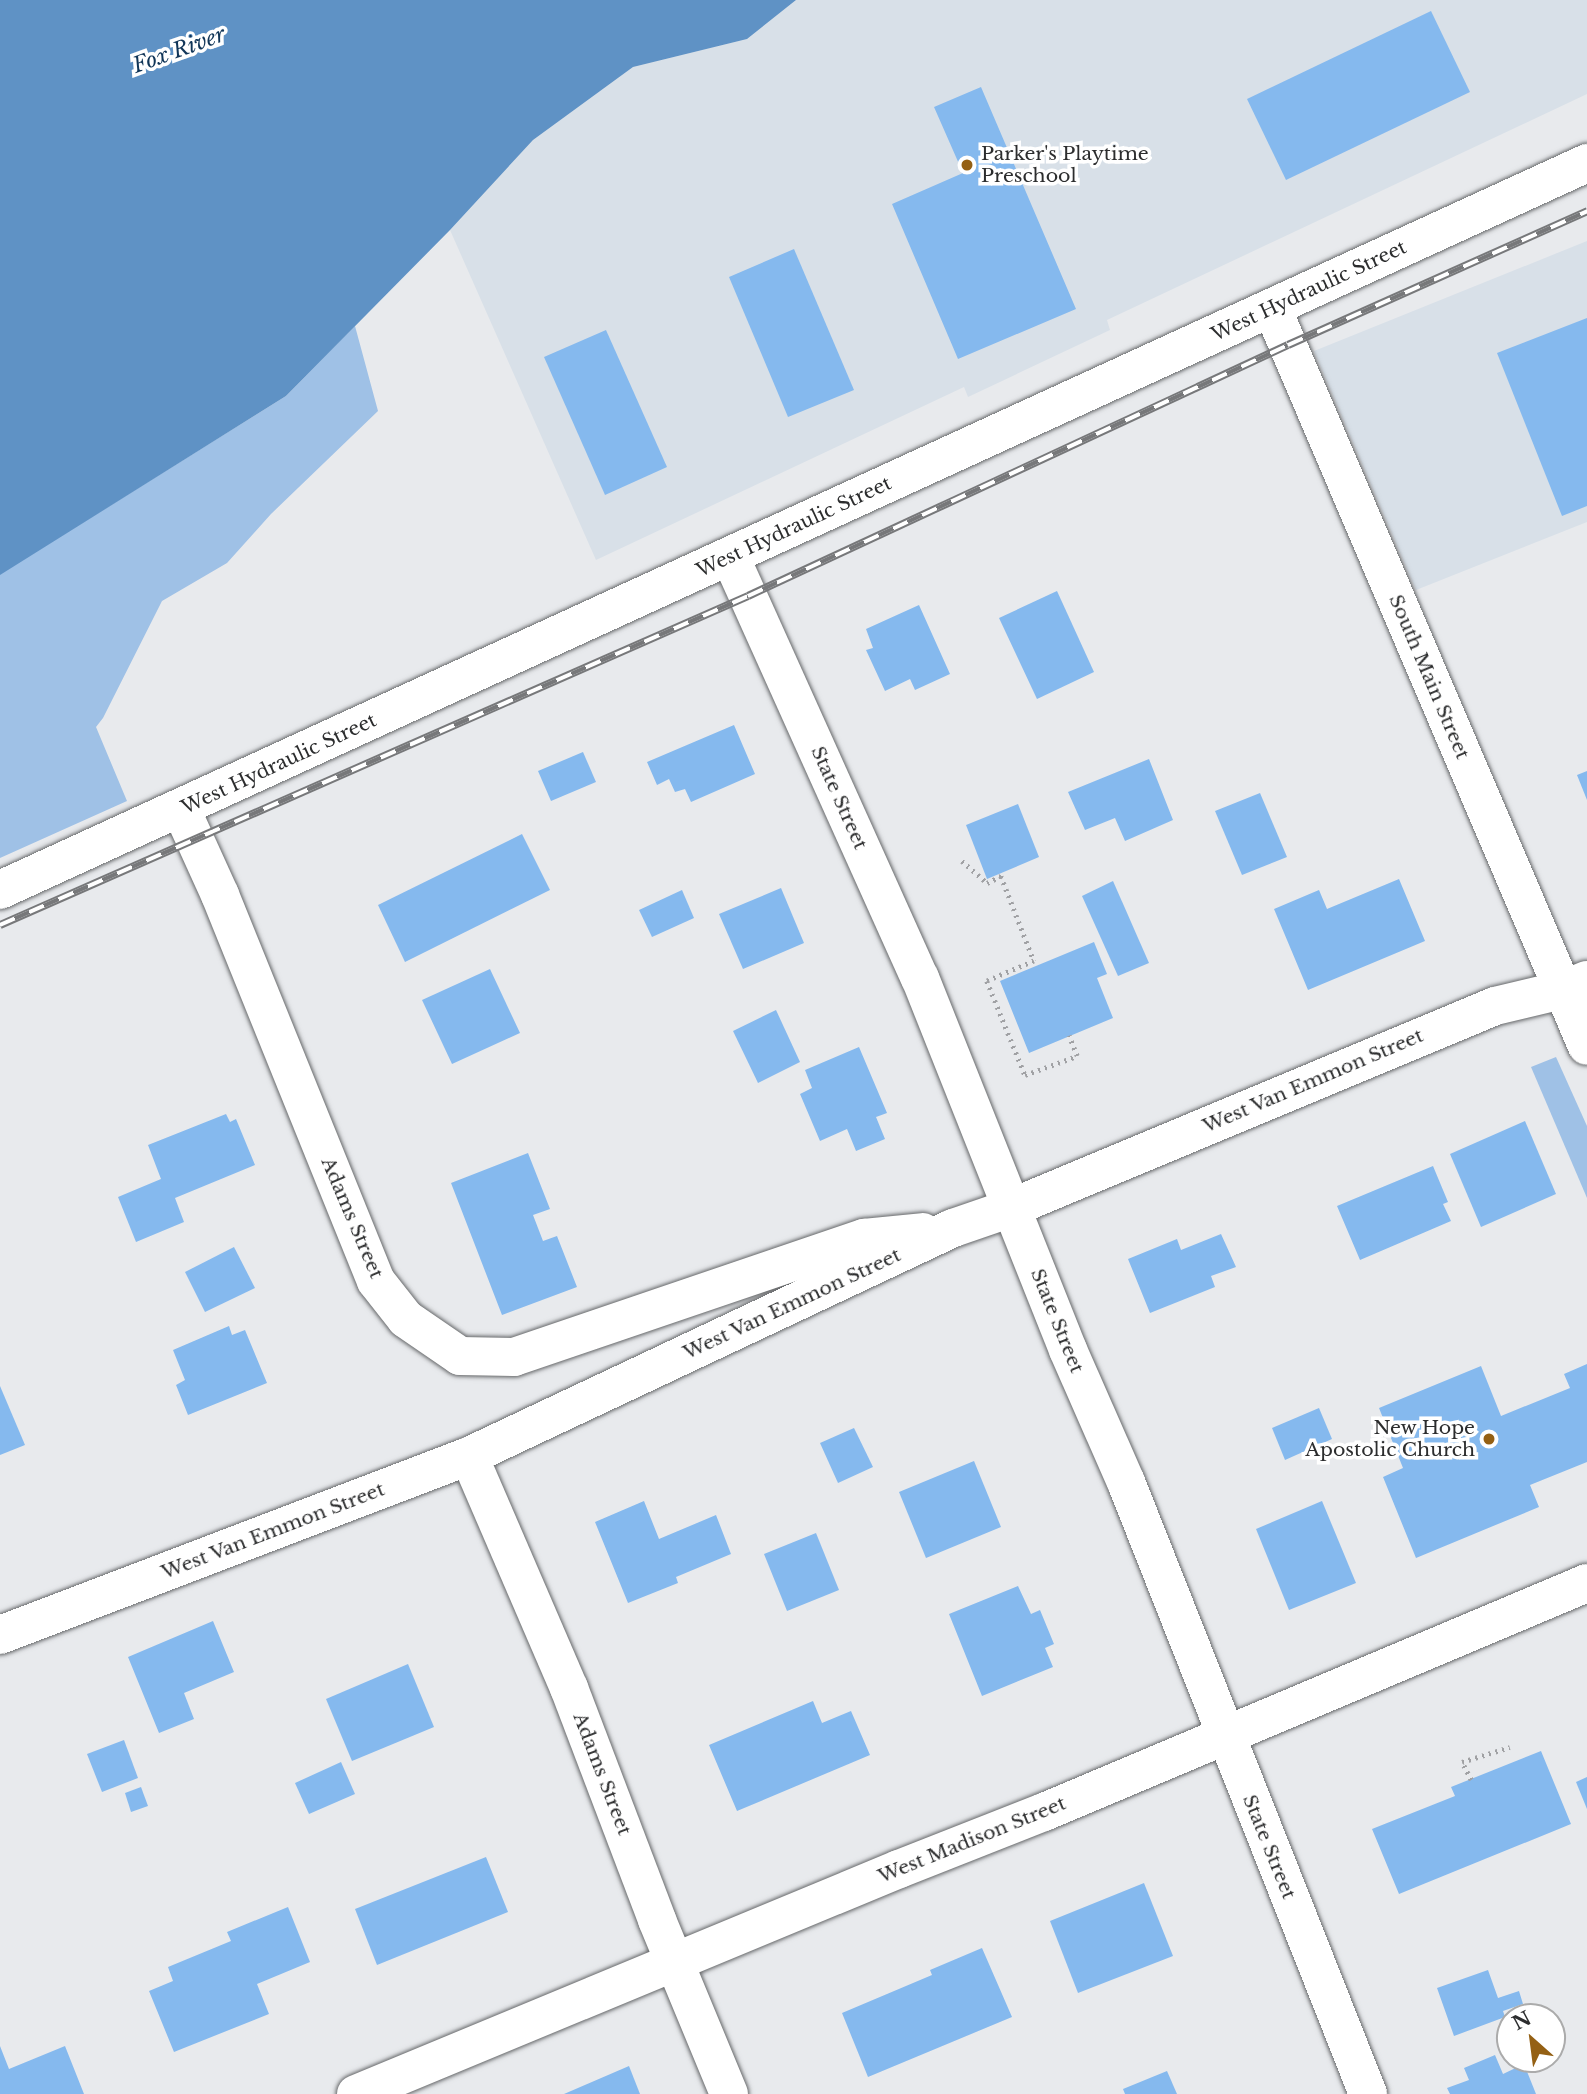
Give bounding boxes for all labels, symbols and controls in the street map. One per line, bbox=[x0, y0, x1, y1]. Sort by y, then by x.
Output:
water label: Fox River bbox=[129, 22, 229, 78]
place label: Parker's Playtime Preschool bbox=[981, 143, 1149, 187]
marker: Parker's Playtime Preschool bbox=[959, 157, 975, 173]
street label: West Hydraulic Street bbox=[1208, 236, 1410, 346]
street label: West Hydraulic Street bbox=[693, 472, 895, 582]
street label: South Main Street bbox=[1384, 591, 1474, 763]
street label: West Hydraulic Street bbox=[178, 709, 380, 819]
street label: State Street bbox=[806, 743, 872, 853]
street label: West Van Emmon Street bbox=[1199, 1024, 1427, 1138]
street label: Adams Street bbox=[316, 1154, 388, 1282]
street label: West Van Emmon Street bbox=[679, 1243, 905, 1365]
street label: State Street bbox=[1026, 1265, 1088, 1377]
place label: New Hope Apostolic Church bbox=[1305, 1417, 1475, 1461]
marker: New Hope Apostolic Church bbox=[1481, 1431, 1497, 1447]
street label: West Van Emmon Street bbox=[158, 1478, 388, 1584]
street label: Adams Street bbox=[568, 1710, 636, 1838]
street label: State Street bbox=[1238, 1791, 1300, 1903]
street label: West Madison Street bbox=[875, 1792, 1069, 1888]
north arrow bbox=[1496, 2003, 1566, 2073]
text: N bbox=[1509, 2006, 1535, 2035]

